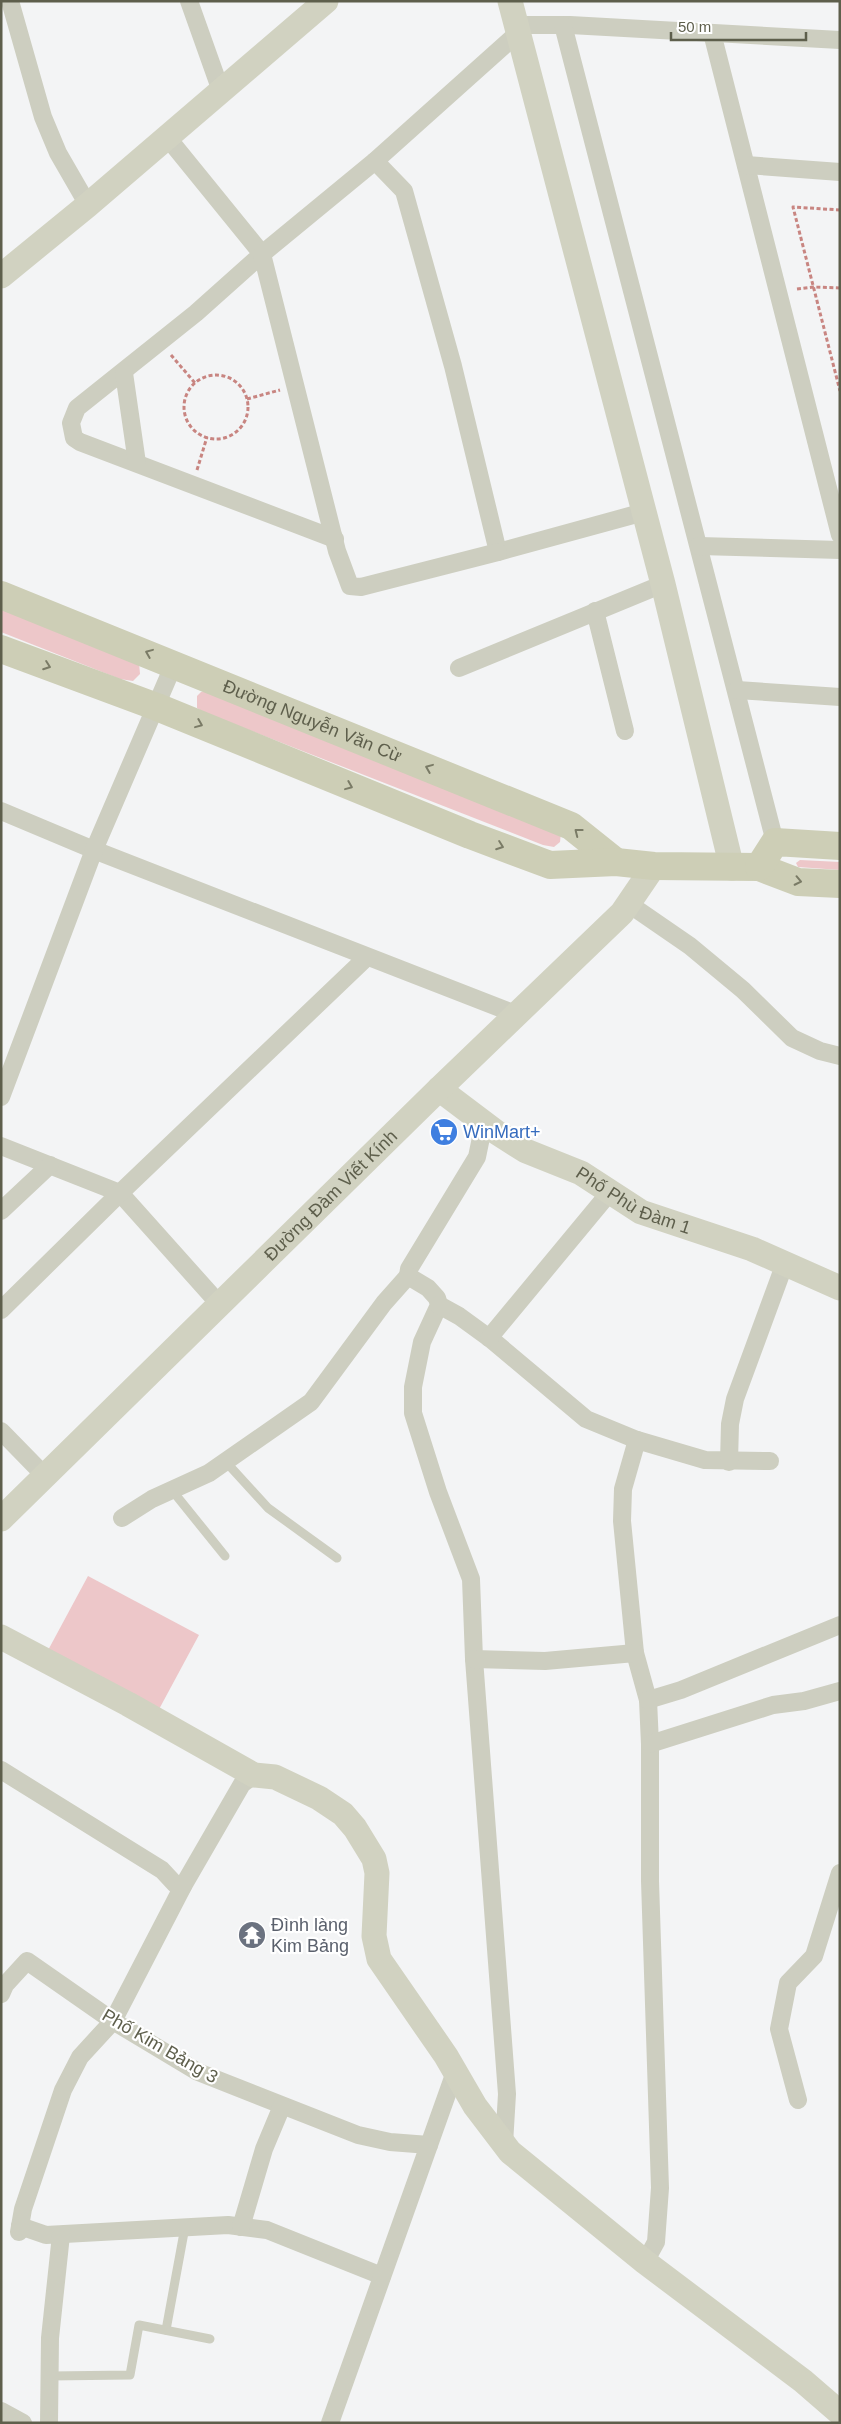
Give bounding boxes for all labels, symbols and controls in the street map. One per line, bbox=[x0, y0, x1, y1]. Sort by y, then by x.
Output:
scale bar bbox=[671, 10, 806, 42]
text: 50 m bbox=[678, 18, 711, 35]
one-way arrow bbox=[145, 649, 153, 659]
one-way arrow bbox=[42, 660, 51, 670]
street label: Đường Nguyễn Văn Cừ bbox=[220, 676, 405, 766]
one-way arrow bbox=[194, 718, 203, 729]
one-way arrow bbox=[425, 764, 433, 774]
one-way arrow bbox=[344, 779, 353, 790]
one-way arrow bbox=[574, 828, 583, 837]
one-way arrow bbox=[495, 840, 504, 850]
one-way arrow bbox=[794, 875, 803, 886]
supermarket icon: WinMart+ bbox=[429, 1117, 459, 1147]
place label: WinMart+ bbox=[463, 1122, 541, 1142]
street label: Đường Đàm Viết Kính bbox=[260, 1126, 401, 1265]
street label: Phố Phù Đàm 1 bbox=[572, 1163, 693, 1238]
place label: Đình làng Kim Bảng bbox=[271, 1915, 349, 1956]
temple icon: Đình làng Kim Bảng bbox=[237, 1920, 267, 1950]
street label: Phố Kim Bảng 3 bbox=[99, 2005, 221, 2087]

